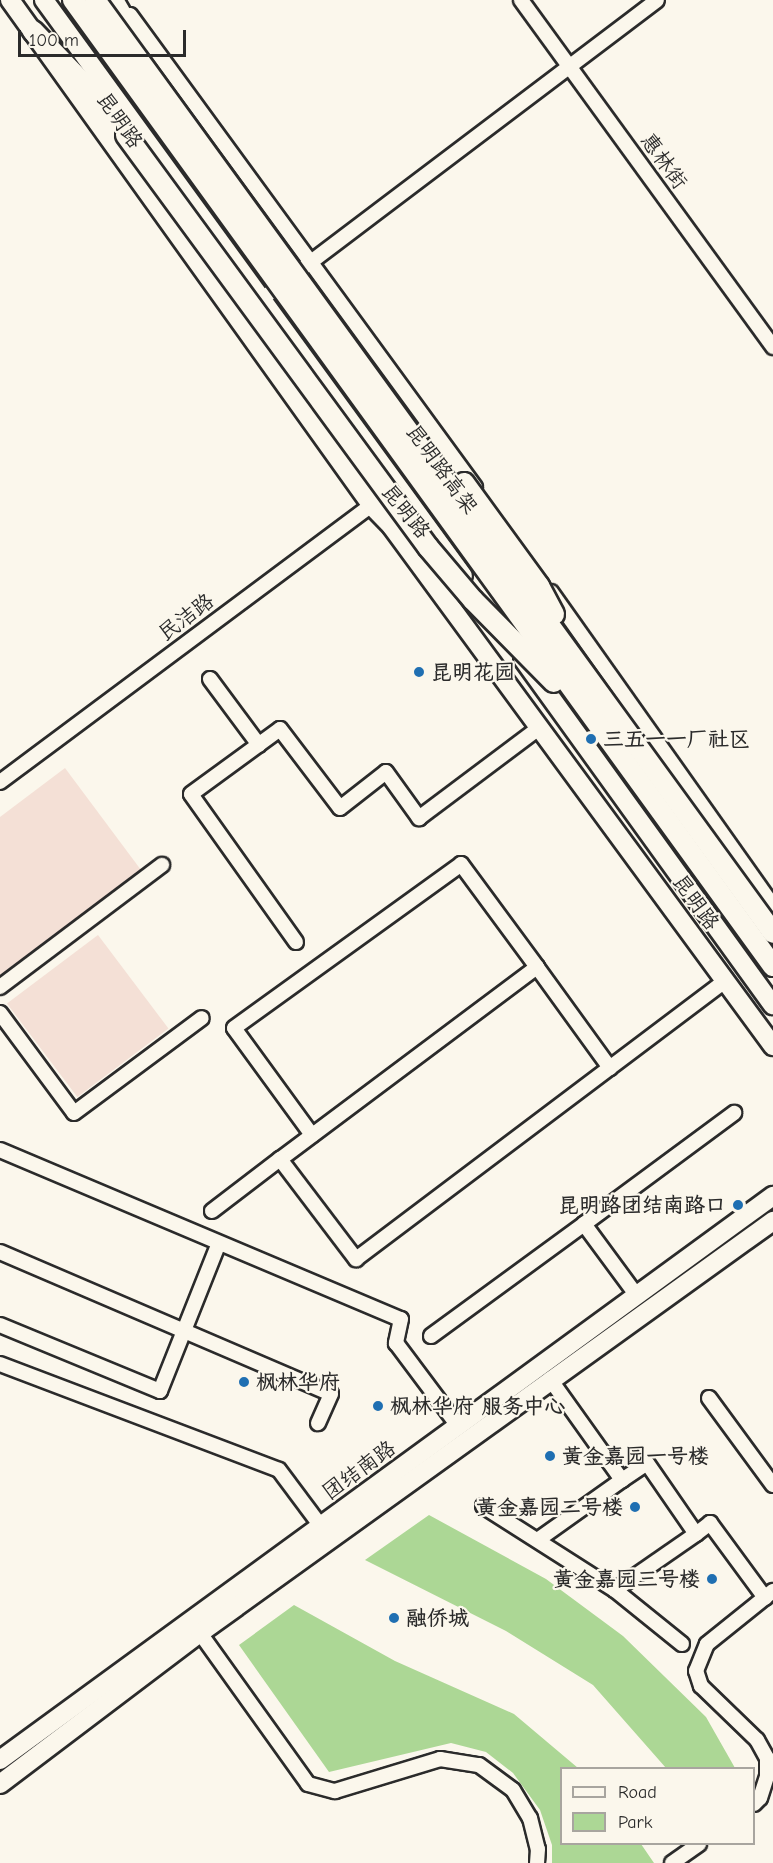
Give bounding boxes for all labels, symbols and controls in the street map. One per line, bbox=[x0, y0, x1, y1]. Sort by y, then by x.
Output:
scale bar bbox=[21, 18, 189, 56]
text: 100 m bbox=[29, 30, 79, 51]
street label: 昆明路 bbox=[92, 87, 148, 153]
street label: 惠林街 bbox=[635, 128, 693, 194]
street label: 昆明路高架 bbox=[401, 419, 483, 519]
street label: 昆明路 bbox=[376, 479, 436, 543]
street label: 民洁路 bbox=[153, 588, 219, 646]
place label: 昆明花园 bbox=[431, 659, 515, 685]
marker: 昆明花园 bbox=[412, 665, 426, 679]
place label: 三五一一厂社区 bbox=[603, 726, 750, 752]
marker: 三五一一厂社区 bbox=[584, 732, 598, 746]
street label: 昆明路 bbox=[667, 869, 725, 935]
place label: 昆明路团结南路口 bbox=[558, 1192, 726, 1218]
marker: 昆明路团结南路口 bbox=[731, 1198, 745, 1212]
place label: 枫林华府 bbox=[256, 1369, 340, 1395]
marker: 枫林华府 bbox=[237, 1375, 251, 1389]
place label: 枫林华府 服务中心 bbox=[390, 1393, 565, 1419]
marker: 枫林华府 服务中心 bbox=[371, 1399, 385, 1413]
street label: 团结南路 bbox=[318, 1435, 400, 1505]
place label: 黄金嘉园一号楼 bbox=[562, 1443, 709, 1469]
marker: 黄金嘉园一号楼 bbox=[543, 1449, 557, 1463]
place label: 黄金嘉园二号楼 bbox=[476, 1494, 623, 1520]
marker: 黄金嘉园二号楼 bbox=[628, 1500, 642, 1514]
place label: 黄金嘉园三号楼 bbox=[553, 1566, 700, 1592]
marker: 黄金嘉园三号楼 bbox=[705, 1572, 719, 1586]
place label: 融侨城 bbox=[406, 1605, 469, 1631]
marker: 融侨城 bbox=[387, 1611, 401, 1625]
legend bbox=[560, 1767, 755, 1845]
text: Road bbox=[618, 1782, 657, 1803]
text: Park bbox=[618, 1812, 652, 1833]

